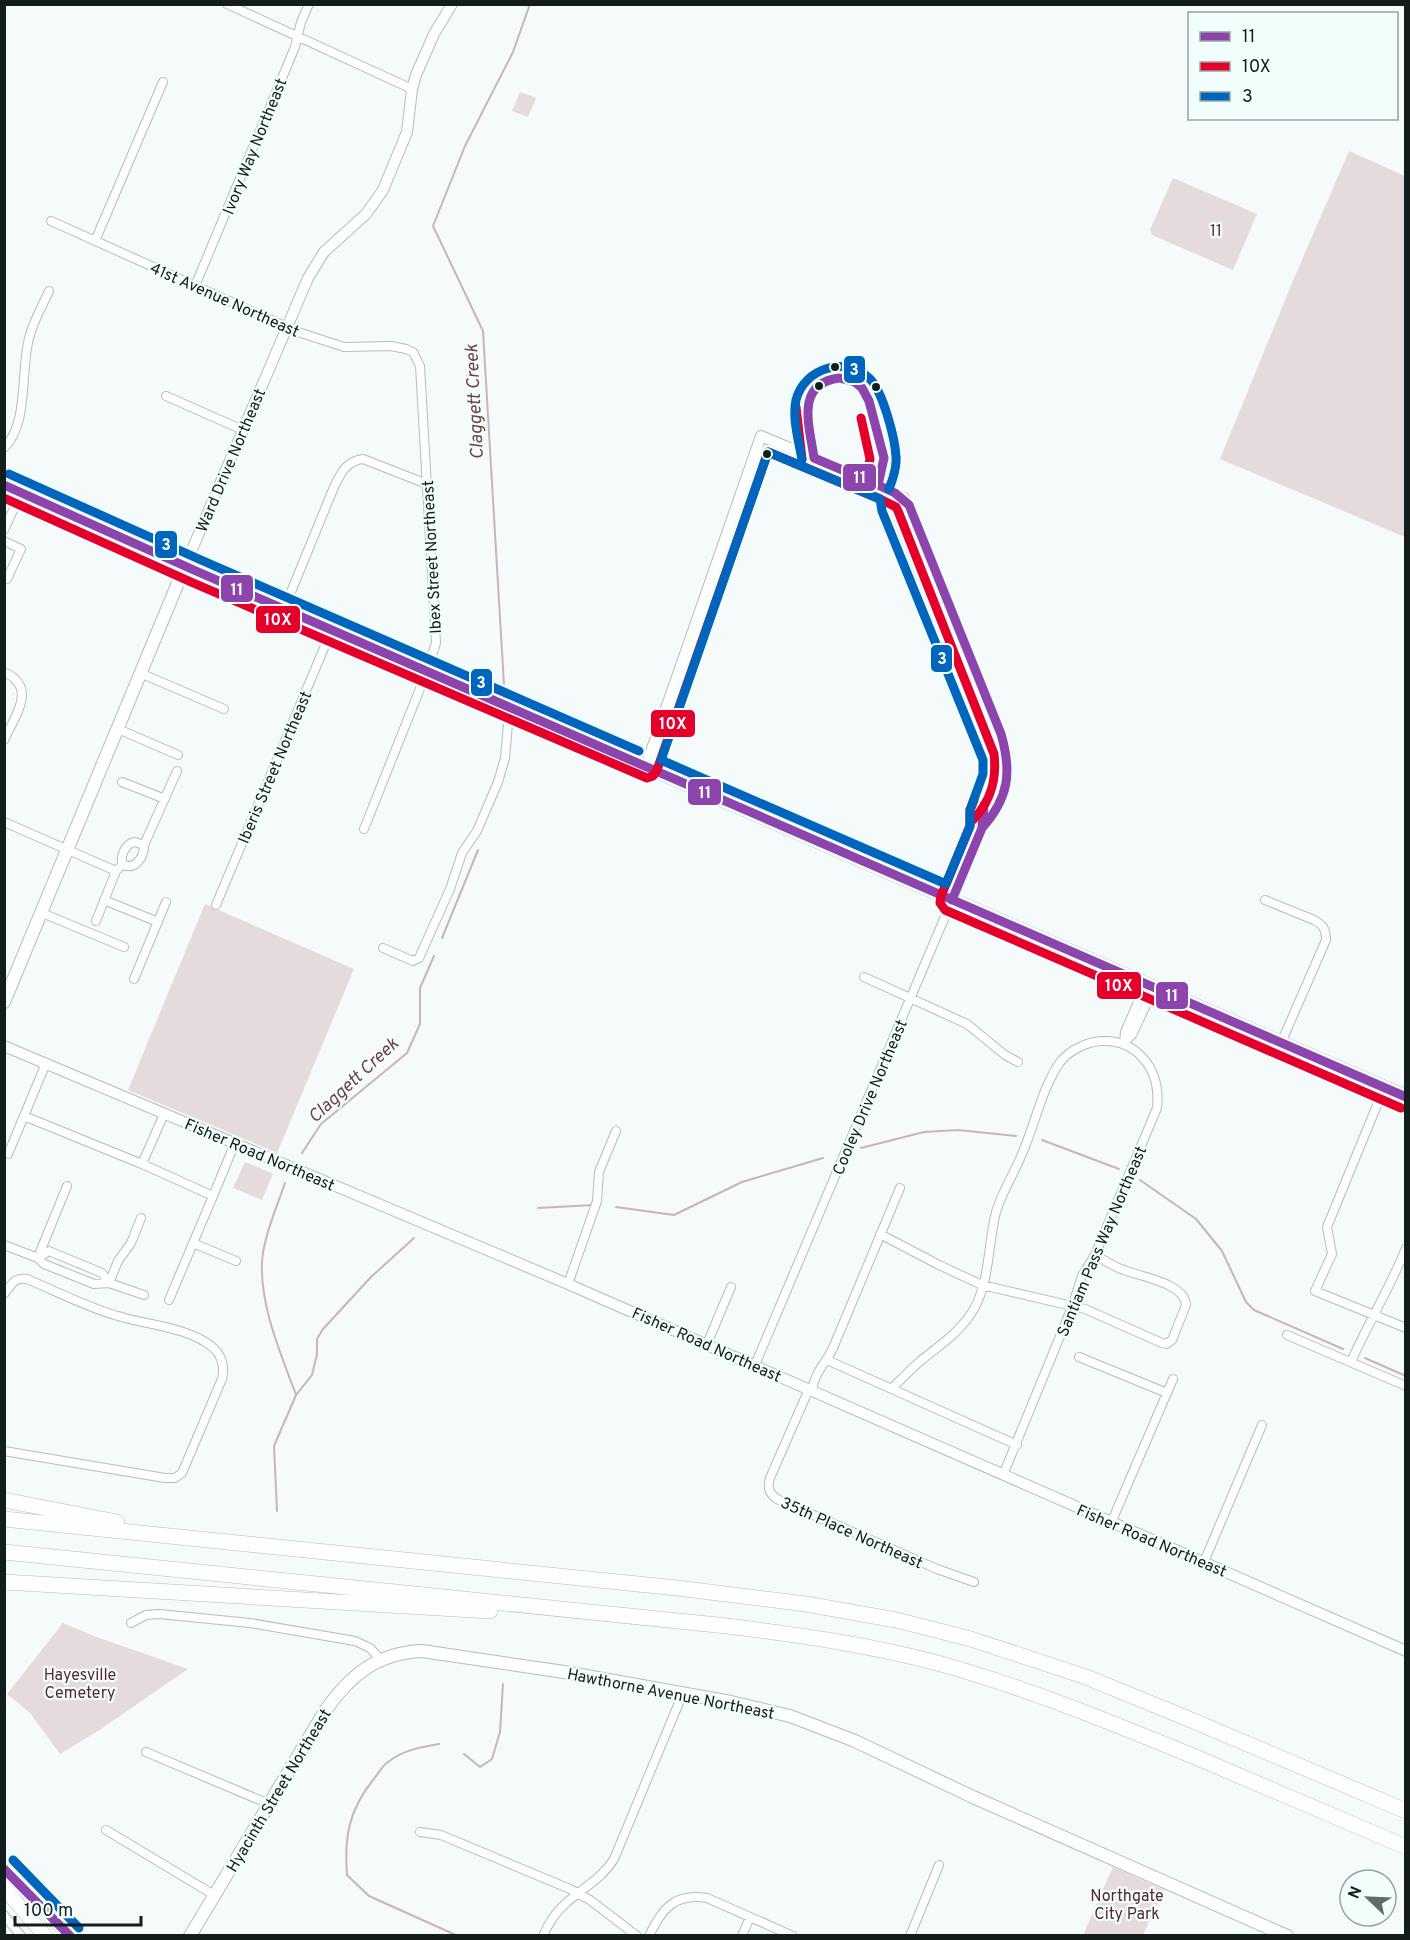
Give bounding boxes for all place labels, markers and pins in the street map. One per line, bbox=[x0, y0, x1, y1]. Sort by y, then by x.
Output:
unlabelled marker bbox=[829, 361, 841, 373]
unlabelled marker bbox=[813, 380, 825, 392]
unlabelled marker bbox=[870, 381, 882, 393]
unlabelled marker bbox=[761, 448, 773, 460]

